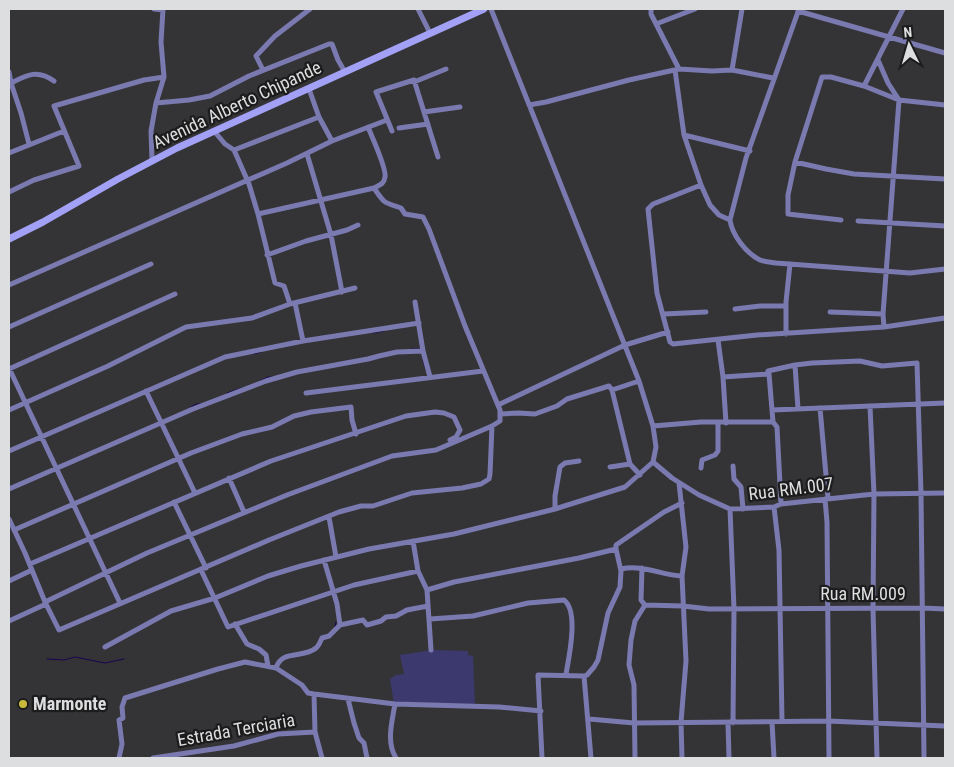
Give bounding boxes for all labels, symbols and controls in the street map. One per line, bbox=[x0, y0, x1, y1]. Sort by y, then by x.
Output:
north arrow bbox=[884, 20, 934, 70]
text: N bbox=[903, 24, 913, 40]
street label: Avenida Alberto Chipande bbox=[149, 56, 324, 153]
street label: Rua RM.007 bbox=[747, 473, 835, 504]
street label: Rua RM.009 bbox=[820, 583, 906, 604]
place label: Marmonte bbox=[33, 693, 107, 714]
marker: Marmonte bbox=[17, 698, 29, 710]
street label: Estrada Terciaria bbox=[175, 709, 296, 750]

